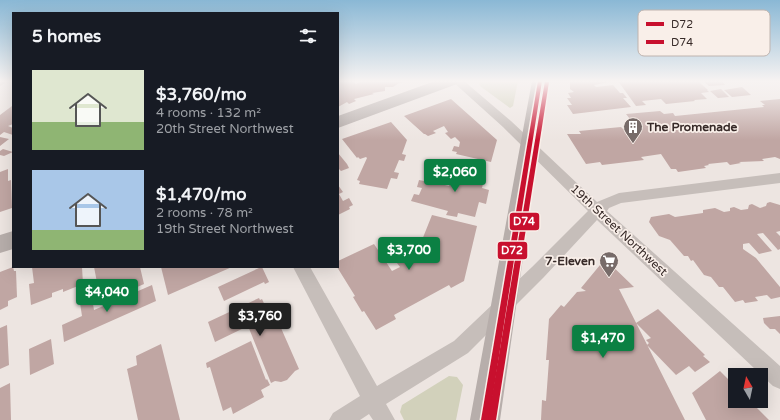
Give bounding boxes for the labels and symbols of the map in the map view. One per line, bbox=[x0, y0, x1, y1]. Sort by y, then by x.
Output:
legend bbox=[638, 10, 770, 56]
text: D72 bbox=[671, 18, 693, 31]
text: D74 bbox=[671, 36, 693, 49]
building icon: The Promenade bbox=[622, 116, 644, 144]
place label: The Promenade bbox=[646, 120, 738, 134]
pin: $2,060 bbox=[422, 159, 488, 193]
street label: 19th Street Northwest bbox=[568, 182, 671, 279]
line badge: D74 bbox=[509, 212, 540, 231]
text: D74 bbox=[513, 215, 535, 228]
pin: $3,700 bbox=[376, 237, 442, 271]
line badge: D72 bbox=[497, 241, 528, 260]
text: D72 bbox=[501, 244, 523, 257]
supermarket icon: 7-Eleven bbox=[598, 250, 620, 278]
place label: 7-Eleven bbox=[545, 254, 595, 268]
pin: $4,040 bbox=[74, 279, 140, 313]
pin: $3,760 bbox=[227, 303, 293, 337]
pin: $1,470 bbox=[570, 325, 636, 359]
north arrow bbox=[728, 368, 768, 408]

